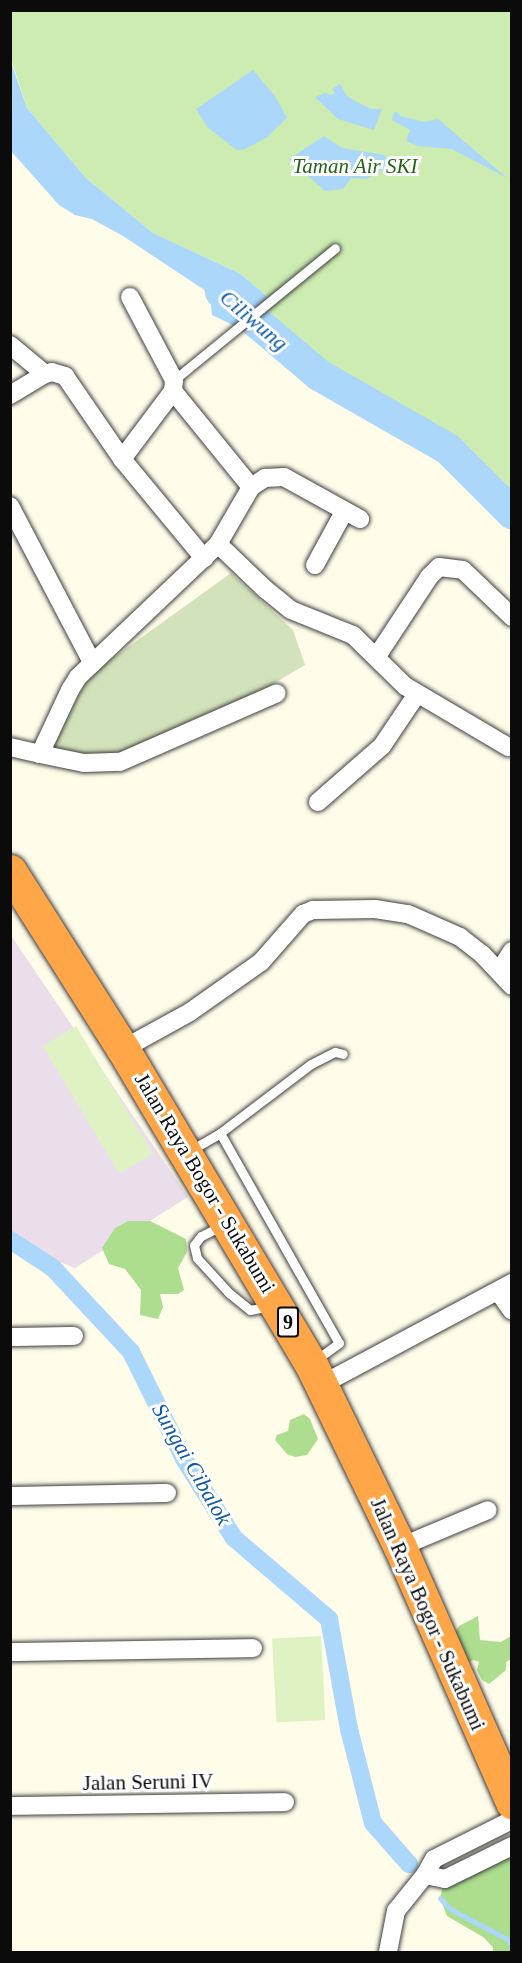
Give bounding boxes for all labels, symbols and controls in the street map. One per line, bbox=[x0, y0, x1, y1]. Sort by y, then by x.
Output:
park label: Taman Air SKI bbox=[292, 153, 418, 179]
water label: Ciliwung bbox=[215, 284, 293, 356]
street label: Jalan Raya Bogor - Sukabumi bbox=[129, 1069, 281, 1297]
road number: 9 bbox=[276, 1305, 300, 1339]
water label: Sungai Cibalok bbox=[146, 1398, 238, 1530]
street label: Jalan Raya Bogor - Sukabumi bbox=[365, 1494, 491, 1734]
street label: Jalan Seruni IV bbox=[82, 1768, 214, 1796]

